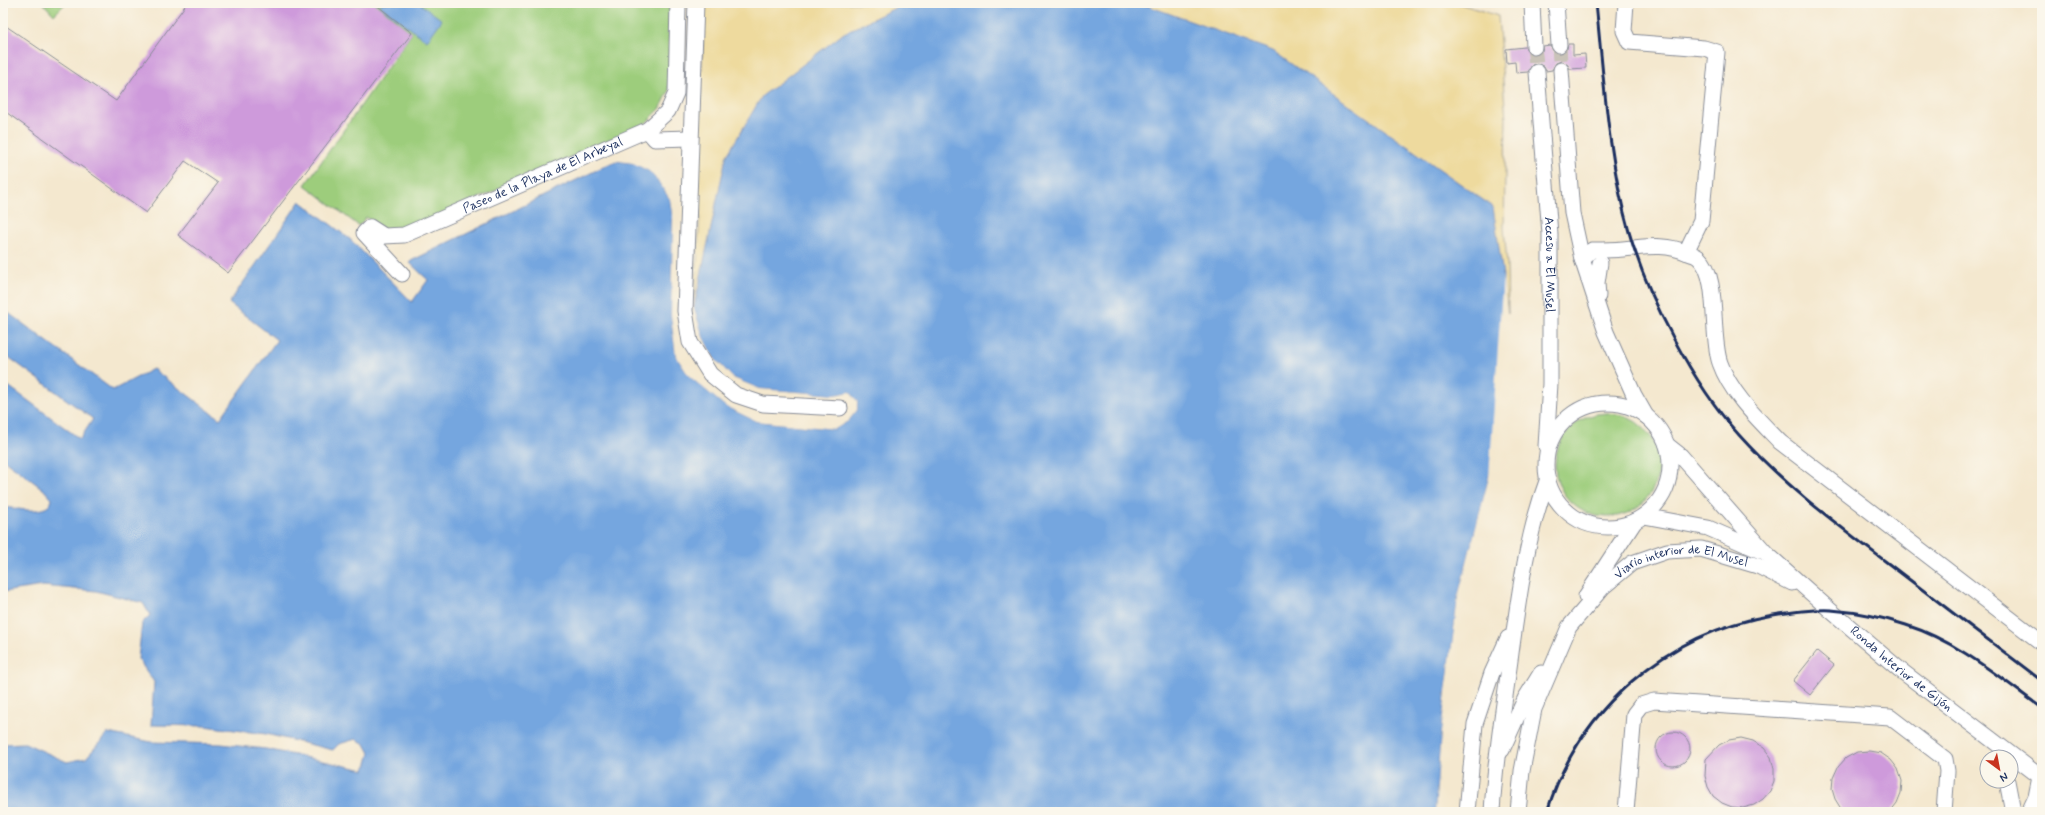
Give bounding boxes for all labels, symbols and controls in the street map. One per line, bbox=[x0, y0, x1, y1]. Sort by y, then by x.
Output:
street label: Paseo de la Playa de El Arbeyal bbox=[460, 133, 625, 217]
street label: Accesu a El Musel bbox=[1540, 216, 1559, 312]
street label: Viario interior de El Musel bbox=[1610, 541, 1750, 583]
street label: Ronda Interior de Gijón bbox=[1847, 622, 1956, 715]
north arrow bbox=[1979, 749, 2019, 789]
text: N bbox=[1997, 769, 2011, 785]

